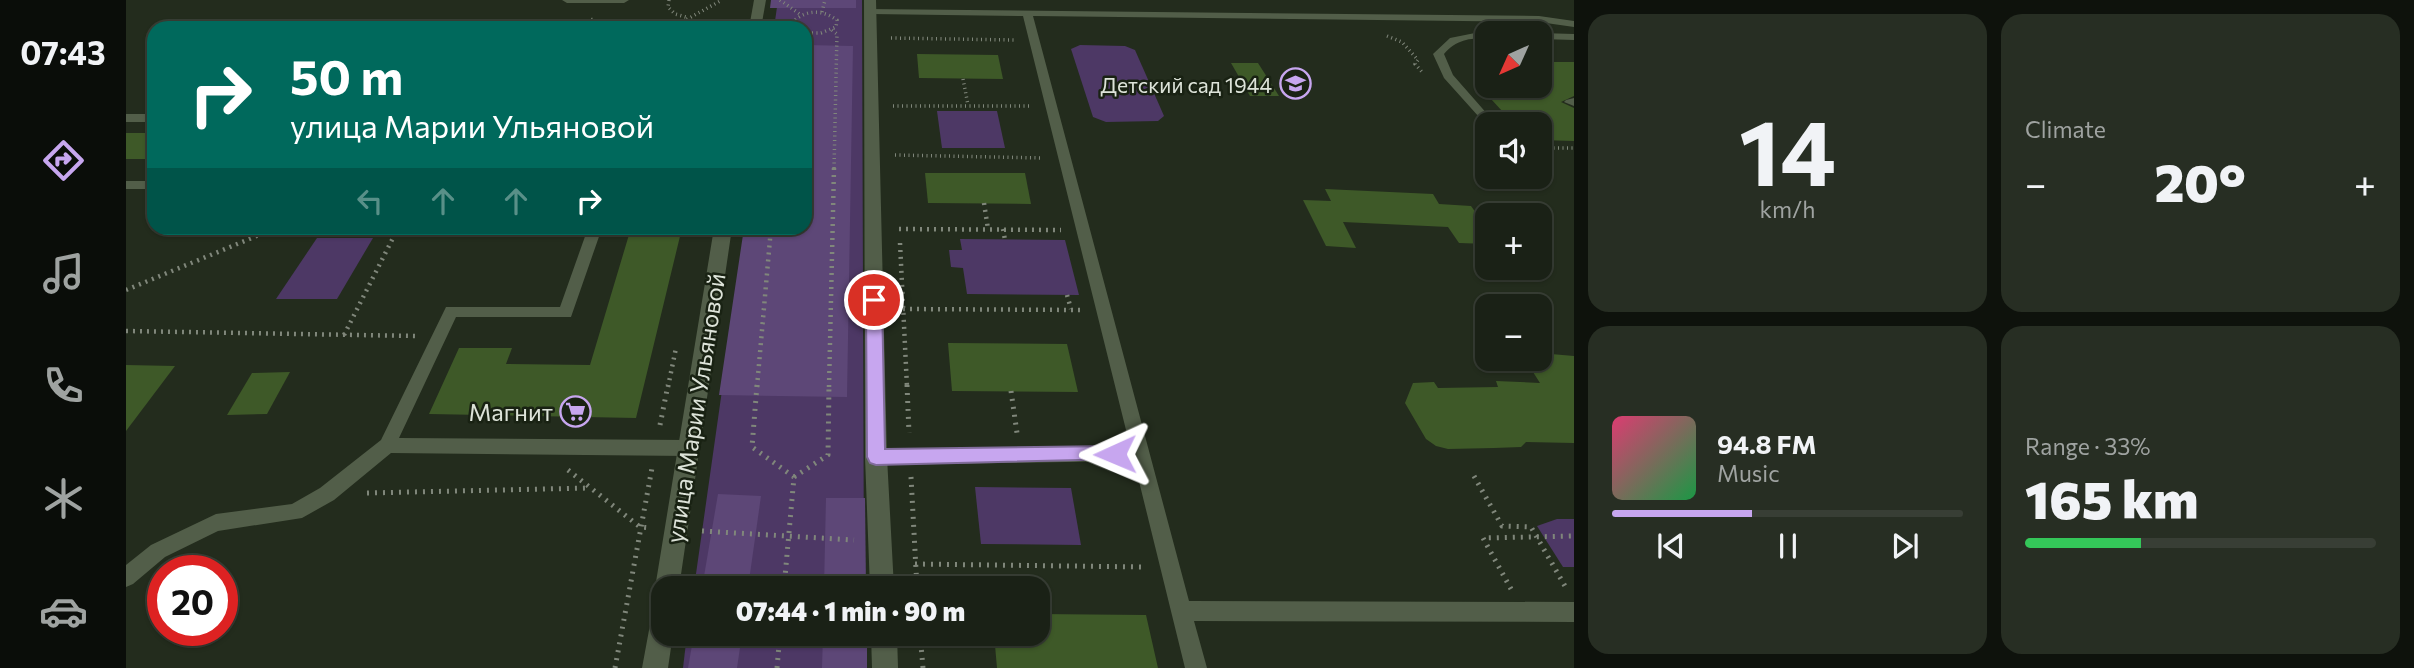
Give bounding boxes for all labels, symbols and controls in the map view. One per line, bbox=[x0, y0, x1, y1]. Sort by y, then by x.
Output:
north arrow bbox=[1475, 21, 1552, 98]
map controls bbox=[1475, 21, 1552, 371]
text: 07:43 bbox=[20, 32, 106, 72]
text: 50 m bbox=[290, 45, 403, 105]
icon: right bbox=[175, 49, 266, 140]
school or university icon: Детский сад 1944 bbox=[1278, 67, 1312, 101]
place label: Детский сад 1944 bbox=[1100, 72, 1272, 97]
text: 14 bbox=[1739, 93, 1836, 205]
text: улица Марии Ульяновой bbox=[290, 105, 654, 145]
button: sound bbox=[1475, 112, 1552, 189]
text: Climate bbox=[2025, 115, 2106, 143]
icon: directions bbox=[39, 136, 88, 185]
text: 20° bbox=[2154, 149, 2246, 213]
text: − bbox=[2025, 159, 2047, 206]
text: + bbox=[2354, 159, 2376, 206]
icon: left bbox=[351, 182, 389, 220]
icon: ahead bbox=[424, 182, 462, 220]
icon: ahead bbox=[497, 182, 535, 220]
icon: right bbox=[570, 182, 608, 220]
text: km/h bbox=[1760, 195, 1815, 223]
button: + bbox=[1475, 203, 1552, 280]
icon: music bbox=[39, 249, 88, 298]
pin bbox=[844, 270, 904, 330]
street label: улица Марии Ульяновой bbox=[659, 271, 731, 545]
icon: arrive bbox=[855, 281, 893, 319]
button: − bbox=[1475, 294, 1552, 371]
icon: phone bbox=[39, 361, 88, 410]
supermarket icon: Магнит bbox=[559, 394, 593, 428]
place label: Магнит bbox=[469, 397, 553, 426]
position arrow bbox=[1078, 417, 1152, 491]
text: 94.8 FM bbox=[1717, 428, 1817, 459]
text: Range · 33% bbox=[2025, 432, 2151, 460]
text: Music bbox=[1717, 459, 1780, 487]
text: 165 km bbox=[2025, 466, 2198, 530]
icon: climate bbox=[39, 474, 88, 523]
icon: previous bbox=[1652, 527, 1690, 565]
icon: pause bbox=[1769, 527, 1807, 565]
icon: next bbox=[1886, 527, 1924, 565]
speed limit sign: 20 bbox=[147, 555, 238, 646]
icon: car bbox=[39, 587, 88, 636]
text: 07:44 · 1 min · 90 m bbox=[736, 595, 965, 626]

